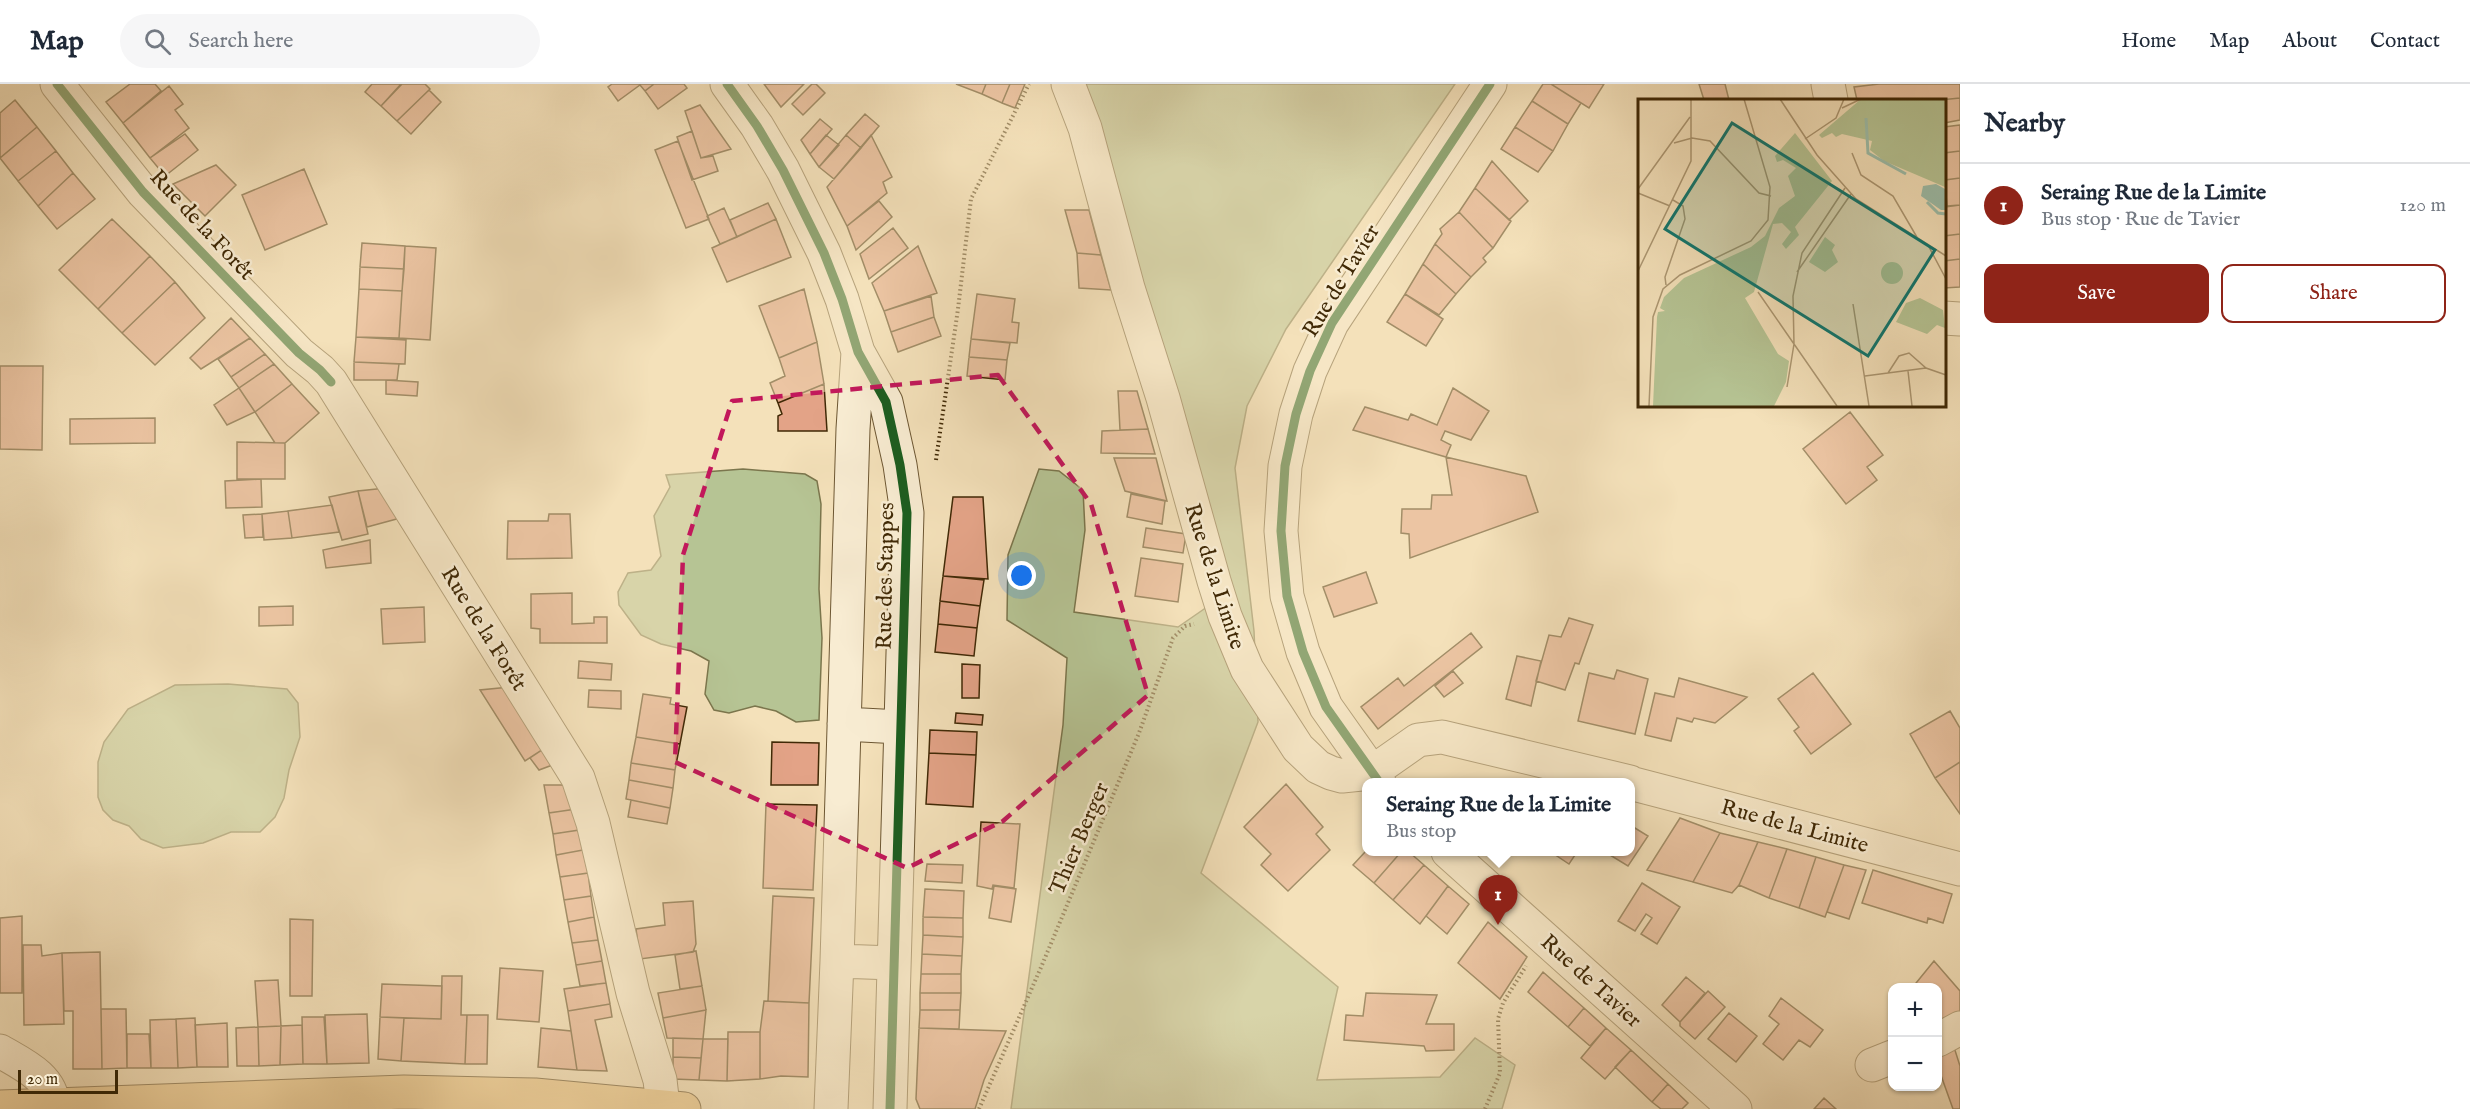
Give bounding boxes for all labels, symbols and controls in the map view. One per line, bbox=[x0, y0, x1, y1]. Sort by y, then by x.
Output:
search box bbox=[120, 14, 540, 68]
text: Map bbox=[30, 24, 84, 59]
icon: search bbox=[141, 25, 174, 58]
text: Search here bbox=[189, 27, 293, 55]
text: Home bbox=[2121, 28, 2176, 55]
text: Map bbox=[2209, 28, 2249, 55]
text: About bbox=[2282, 28, 2337, 55]
text: Contact bbox=[2370, 28, 2440, 55]
inset map bbox=[1638, 99, 1945, 406]
text: Nearby bbox=[1984, 107, 2065, 140]
street label: Rue de la Forêt bbox=[143, 164, 260, 287]
text: Seraing Rue de la Limite bbox=[2041, 179, 2266, 207]
text: 1 bbox=[2000, 193, 2007, 218]
text: 120 m bbox=[2400, 193, 2446, 218]
text: Bus stop · Rue de Tavier bbox=[2041, 207, 2240, 232]
street label: Rue de Tavier bbox=[1297, 219, 1386, 343]
button: Save bbox=[1984, 264, 2209, 323]
button: Share bbox=[2221, 264, 2446, 323]
street label: Rue de la Limite bbox=[1177, 500, 1251, 653]
street label: Rue des Stappes bbox=[871, 502, 901, 650]
your location bbox=[1007, 561, 1036, 590]
street label: Rue de la Forêt bbox=[434, 562, 533, 697]
street label: Thier Berger bbox=[1044, 778, 1116, 899]
popup bbox=[1362, 778, 1635, 856]
text: Seraing Rue de la Limite bbox=[1386, 791, 1611, 819]
street label: Rue de la Limite bbox=[1717, 794, 1871, 860]
text: Bus stop bbox=[1386, 819, 1456, 844]
pin: 1 bbox=[1478, 876, 1518, 925]
street label: Rue de Tavier bbox=[1534, 929, 1647, 1034]
map controls bbox=[1888, 983, 1942, 1091]
button: + bbox=[1888, 983, 1942, 1037]
button: − bbox=[1888, 1037, 1942, 1091]
scale bar bbox=[18, 1067, 118, 1094]
text: 20 m bbox=[27, 1070, 58, 1090]

